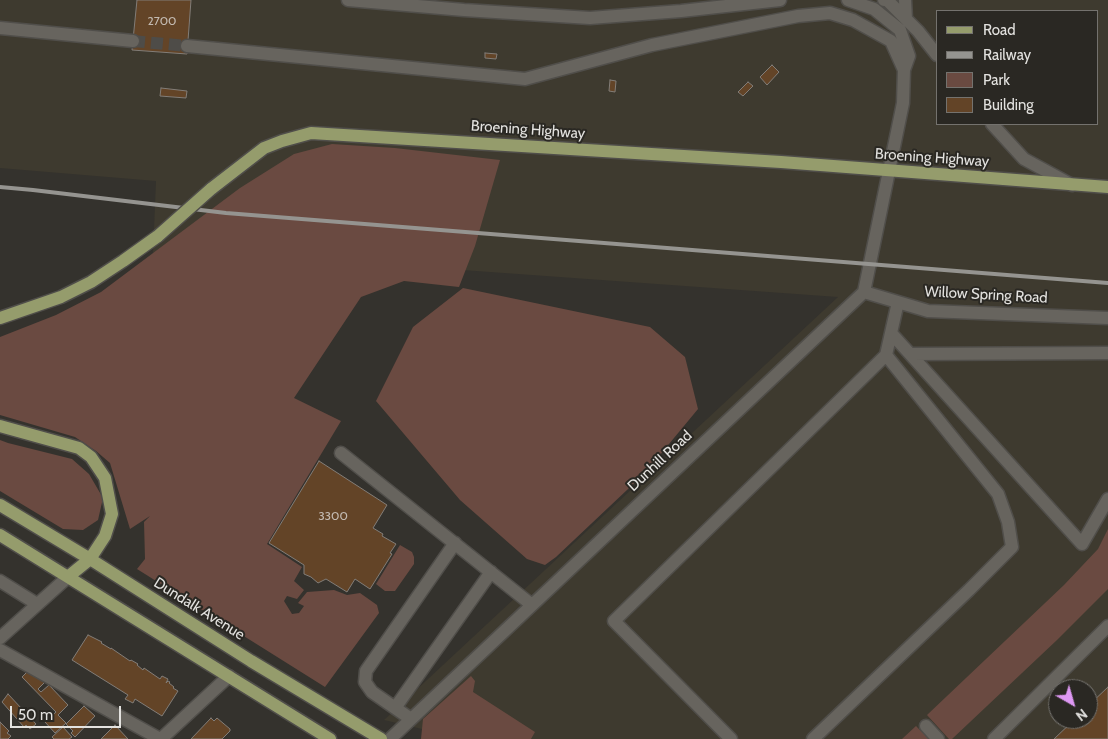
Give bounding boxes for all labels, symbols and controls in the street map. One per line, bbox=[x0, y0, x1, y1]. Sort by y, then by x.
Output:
legend bbox=[936, 10, 1098, 125]
house number: 2700 bbox=[148, 14, 176, 28]
text: Road bbox=[983, 21, 1016, 39]
text: Railway bbox=[983, 46, 1031, 64]
text: Park bbox=[983, 71, 1010, 89]
text: Building bbox=[983, 96, 1034, 114]
street label: Broening Highway bbox=[470, 117, 586, 143]
street label: Broening Highway bbox=[874, 145, 990, 171]
street label: Willow Spring Road bbox=[924, 283, 1048, 307]
street label: Dunhill Road bbox=[624, 427, 696, 495]
house number: 3300 bbox=[318, 509, 348, 523]
street label: Dundalk Avenue bbox=[150, 574, 248, 644]
north arrow bbox=[1048, 679, 1098, 729]
scale bar bbox=[12, 696, 124, 728]
text: N bbox=[1072, 705, 1091, 725]
text: 50 m bbox=[18, 706, 53, 724]

